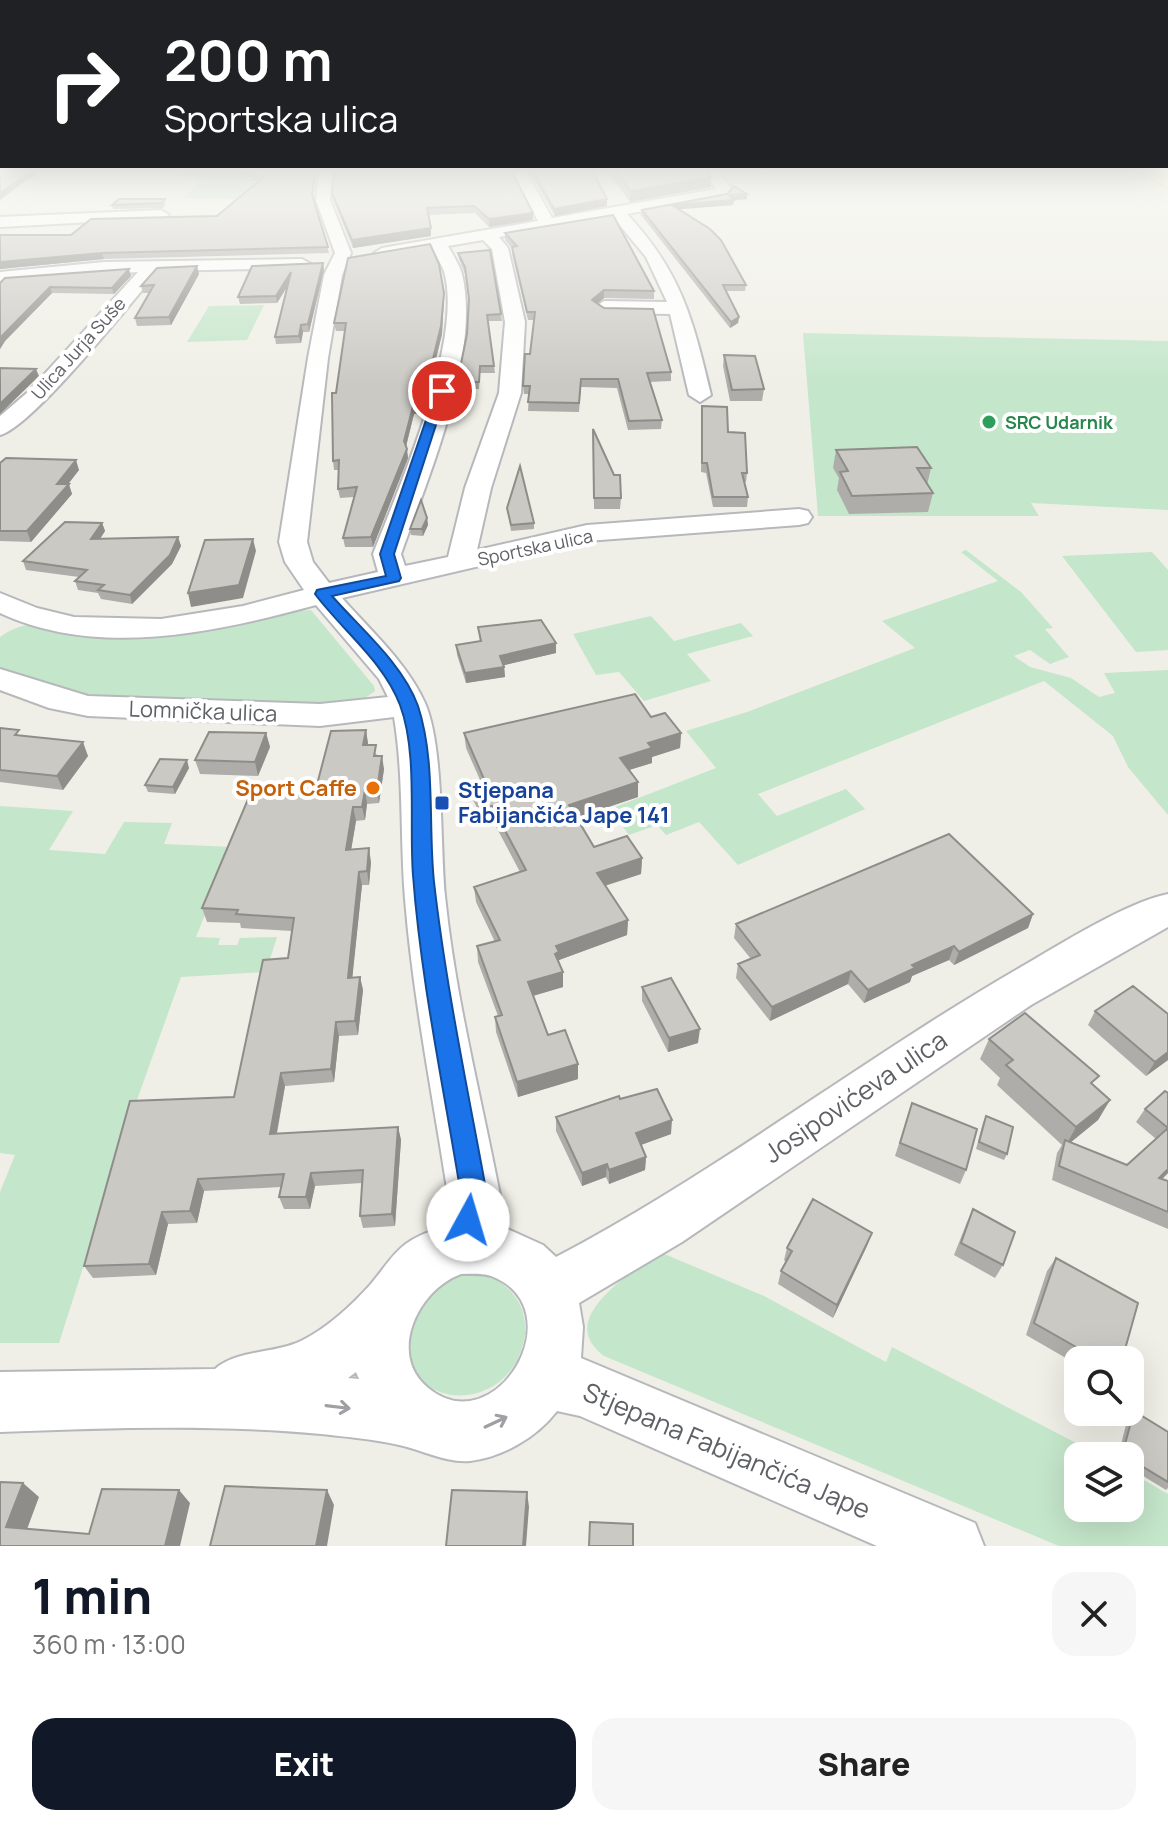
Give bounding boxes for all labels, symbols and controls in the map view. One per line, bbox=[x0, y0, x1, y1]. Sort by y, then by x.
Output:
text: 200 m bbox=[164, 21, 333, 98]
icon: right bbox=[32, 32, 136, 136]
text: Sportska ulica bbox=[164, 94, 398, 143]
street label: Ulica Jurja Suše bbox=[26, 292, 130, 404]
pin bbox=[408, 357, 476, 425]
icon: arrive bbox=[420, 369, 464, 413]
place label: SRC Udarnik bbox=[1005, 410, 1114, 434]
marker: SRC Udarnik bbox=[980, 413, 998, 431]
street label: Sportska ulica bbox=[475, 523, 595, 571]
street label: Lomnička ulica bbox=[128, 693, 278, 729]
place label: Sport Caffe bbox=[235, 773, 357, 803]
place label: Stjepana Fabijančića Jape 141 bbox=[458, 775, 670, 830]
marker: Sport Caffe bbox=[364, 779, 382, 797]
marker: Stjepana Fabijančića Jape 141 bbox=[433, 794, 451, 812]
street label: Josipovićeva ulica bbox=[756, 1021, 954, 1171]
position arrow bbox=[426, 1178, 510, 1262]
map controls bbox=[1064, 1346, 1144, 1522]
button: search bbox=[1064, 1346, 1144, 1426]
street label: Stjepana Fabijančića Jape bbox=[578, 1373, 876, 1527]
one-way arrow bbox=[325, 1400, 350, 1415]
one-way arrow bbox=[484, 1414, 508, 1429]
button: layers bbox=[1064, 1442, 1144, 1522]
text: 1 min bbox=[32, 1563, 152, 1628]
button: close bbox=[1052, 1572, 1136, 1656]
text: 360 m · 13:00 bbox=[32, 1626, 186, 1662]
button: Exit bbox=[32, 1718, 576, 1810]
button: Share bbox=[592, 1718, 1136, 1810]

